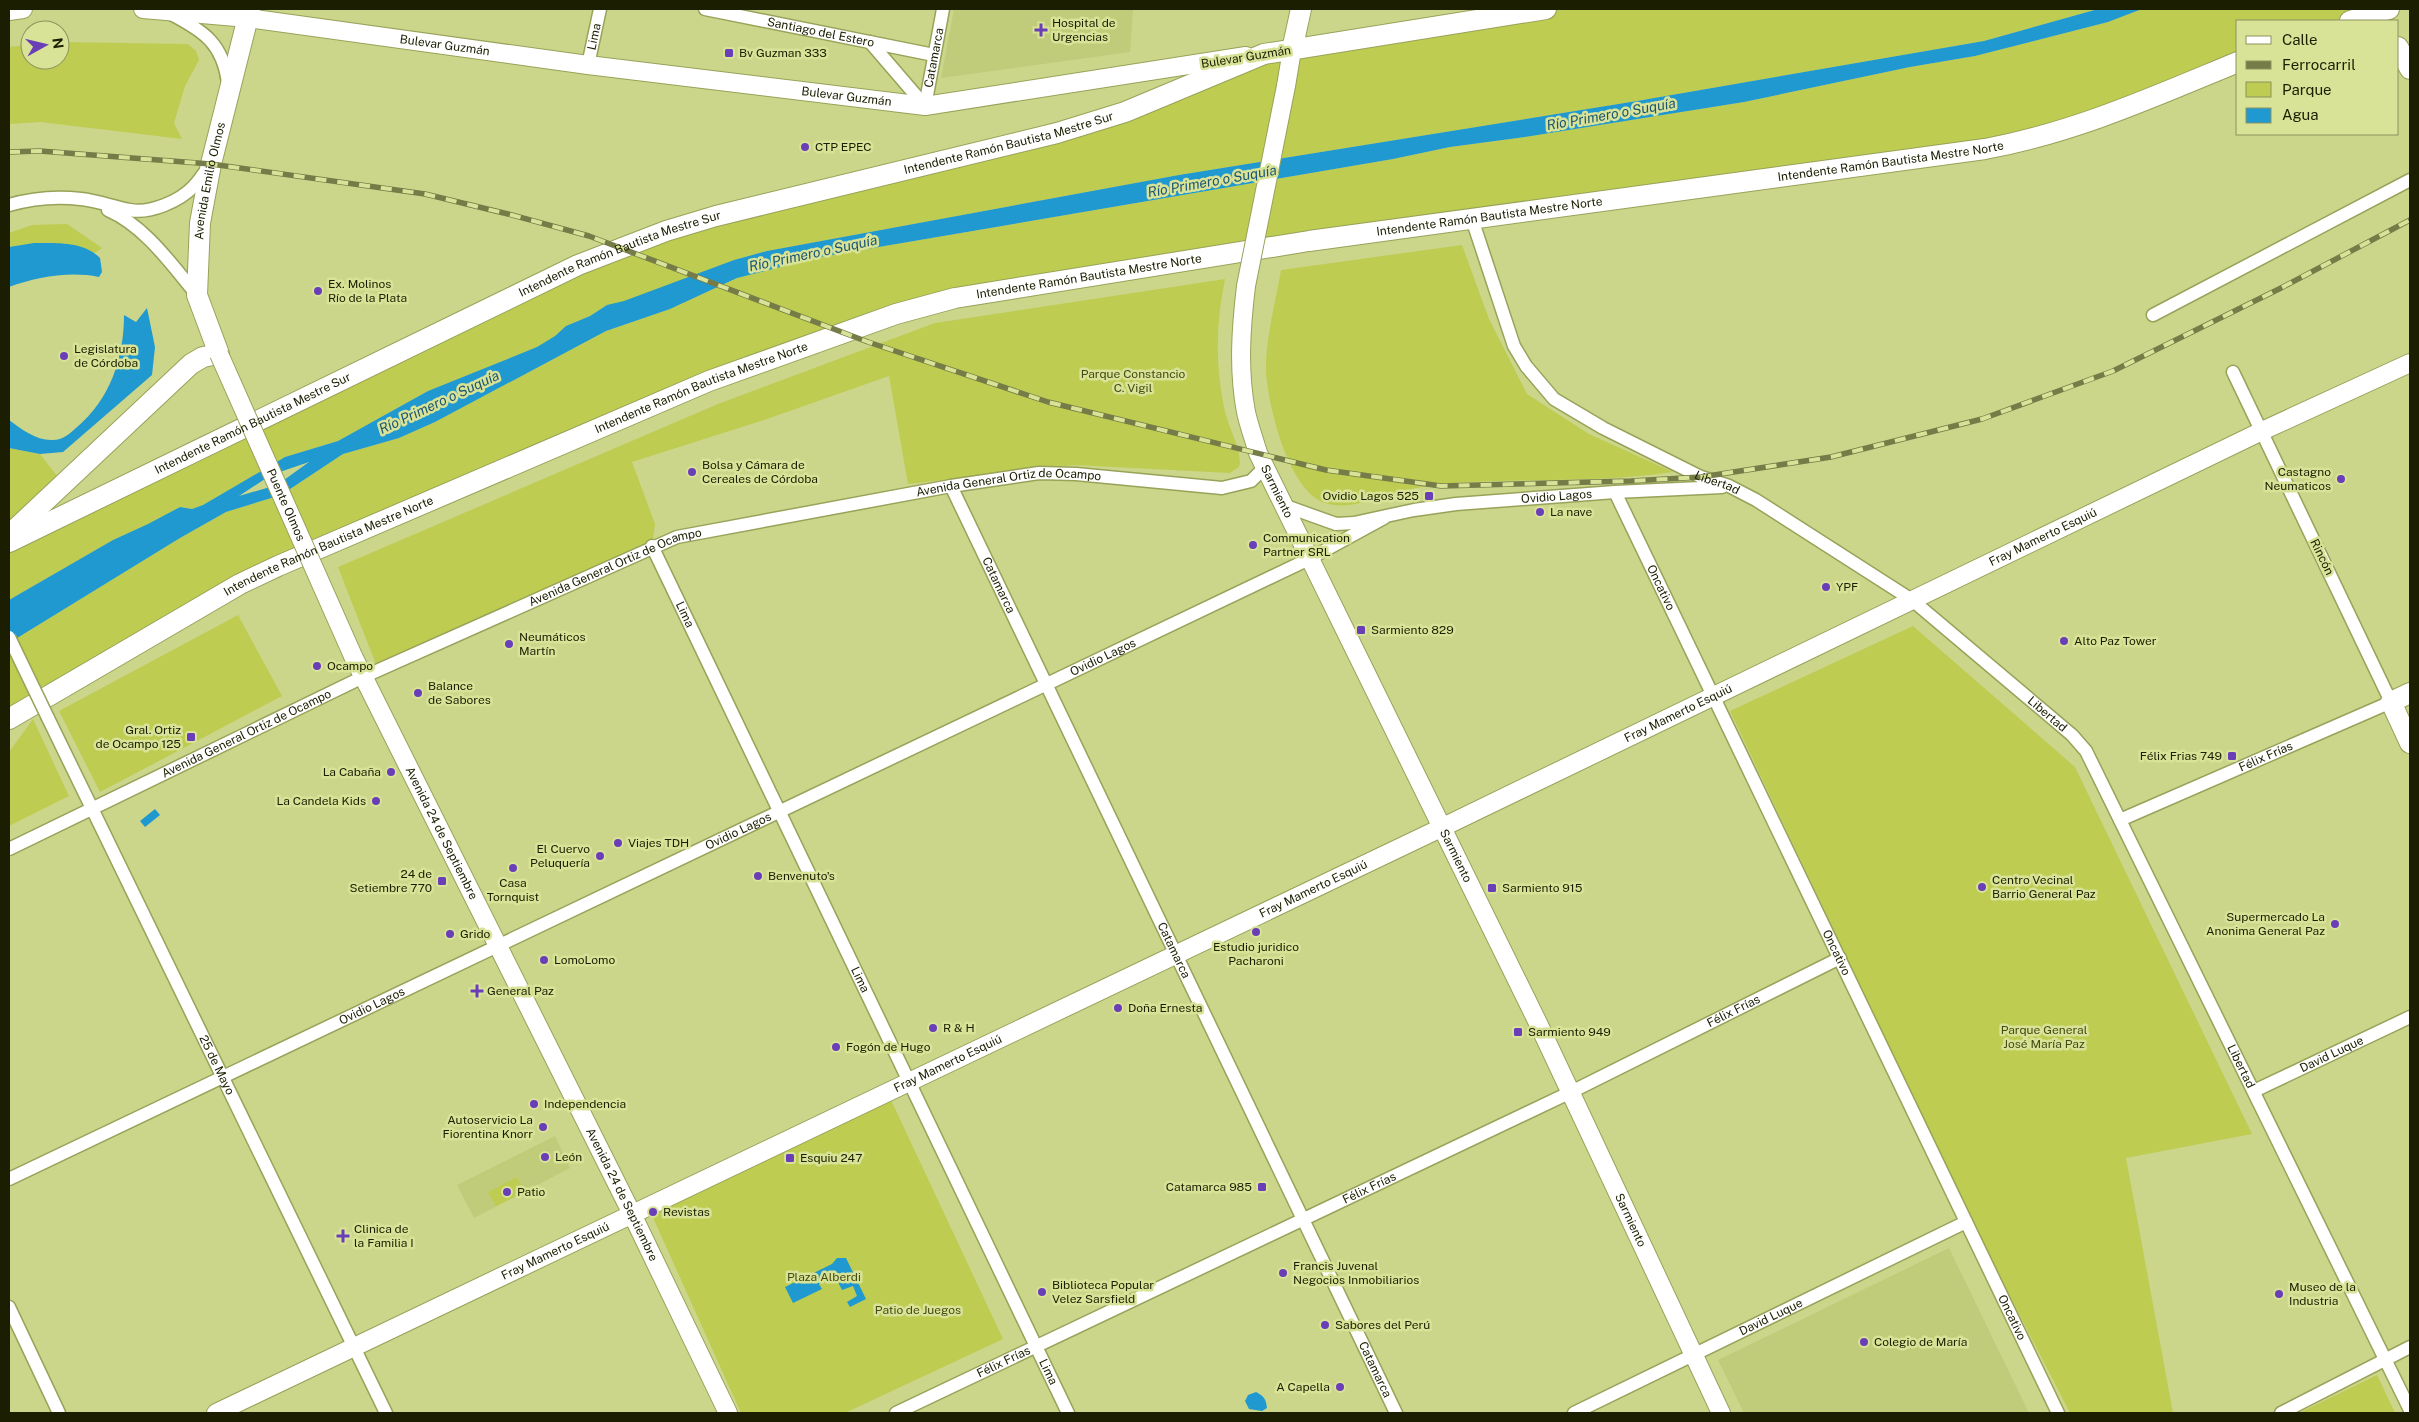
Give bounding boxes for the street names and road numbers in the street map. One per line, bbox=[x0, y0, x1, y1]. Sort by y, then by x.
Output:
street label: Santiago del Estero bbox=[766, 15, 876, 50]
street label: Lima bbox=[584, 22, 604, 51]
street label: Catamarca bbox=[922, 27, 946, 89]
street label: Bulevar Guzmán bbox=[399, 32, 491, 58]
street label: Bulevar Guzmán bbox=[1200, 43, 1292, 71]
street label: Bulevar Guzmán bbox=[801, 84, 892, 109]
street label: Intendente Ramón Bautista Mestre Sur bbox=[902, 109, 1116, 177]
street label: Avenida Emilio Olmos bbox=[192, 121, 228, 240]
street label: Intendente Ramón Bautista Mestre Norte bbox=[1777, 138, 2005, 184]
street label: Intendente Ramón Bautista Mestre Norte bbox=[1375, 194, 1604, 239]
street label: Intendente Ramón Bautista Mestre Sur bbox=[517, 208, 723, 300]
street label: Intendente Ramón Bautista Mestre Norte bbox=[975, 251, 1203, 301]
street label: Intendente Ramón Bautista Mestre Norte bbox=[593, 339, 810, 436]
street label: Intendente Ramón Bautista Mestre Sur bbox=[152, 370, 353, 477]
street label: Sarmiento bbox=[1258, 462, 1296, 520]
street label: Puente Olmos bbox=[264, 466, 308, 543]
street label: Avenida General Ortiz de Ocampo bbox=[915, 466, 1102, 499]
street label: Libertad bbox=[1692, 468, 1742, 497]
street label: Ovidio Lagos bbox=[1521, 487, 1593, 506]
street label: Intendente Ramón Bautista Mestre Norte bbox=[221, 493, 436, 599]
street label: Fray Mamerto Esquiú bbox=[1987, 505, 2099, 569]
street label: Avenida General Ortiz de Ocampo bbox=[526, 526, 703, 609]
street label: Rincón bbox=[2307, 537, 2337, 577]
street label: Catamarca bbox=[979, 555, 1018, 616]
street label: Oncativo bbox=[1644, 562, 1678, 613]
street label: Lima bbox=[673, 599, 697, 630]
street label: Ovidio Lagos bbox=[1068, 636, 1138, 679]
street label: Fray Mamerto Esquiú bbox=[1622, 681, 1734, 745]
street label: Avenida General Ortiz de Ocampo bbox=[159, 686, 334, 781]
street label: Libertad bbox=[2025, 694, 2070, 735]
street label: Félix Frías bbox=[2237, 739, 2295, 774]
street label: Avenida 24 de Septiembre bbox=[402, 764, 481, 902]
street label: Ovidio Lagos bbox=[703, 810, 773, 853]
street label: Sarmiento bbox=[1437, 827, 1475, 885]
street label: Fray Mamerto Esquiú bbox=[1257, 857, 1370, 921]
street label: Catamarca bbox=[1154, 920, 1193, 981]
street label: Oncativo bbox=[1820, 927, 1853, 978]
street label: Lima bbox=[848, 964, 872, 995]
street label: Ovidio Lagos bbox=[337, 984, 407, 1028]
street label: Félix Frías bbox=[1705, 992, 1762, 1030]
street label: Fray Mamerto Esquiú bbox=[892, 1032, 1004, 1095]
street label: 25 de Mayo bbox=[196, 1033, 237, 1097]
street label: David Luque bbox=[2298, 1033, 2366, 1075]
street label: Libertad bbox=[2224, 1042, 2258, 1091]
street label: Avenida 24 de Septiembre bbox=[583, 1126, 661, 1264]
street label: Félix Frías bbox=[1340, 1169, 1398, 1207]
street label: Sarmiento bbox=[1612, 1191, 1649, 1249]
street label: Fray Mamerto Esquiú bbox=[499, 1219, 612, 1283]
street label: Oncativo bbox=[1995, 1292, 2029, 1343]
street label: David Luque bbox=[1737, 1296, 1805, 1338]
street label: Catamarca bbox=[1356, 1339, 1395, 1400]
street label: Félix Frías bbox=[975, 1343, 1032, 1381]
street label: Lima bbox=[1036, 1357, 1060, 1387]

